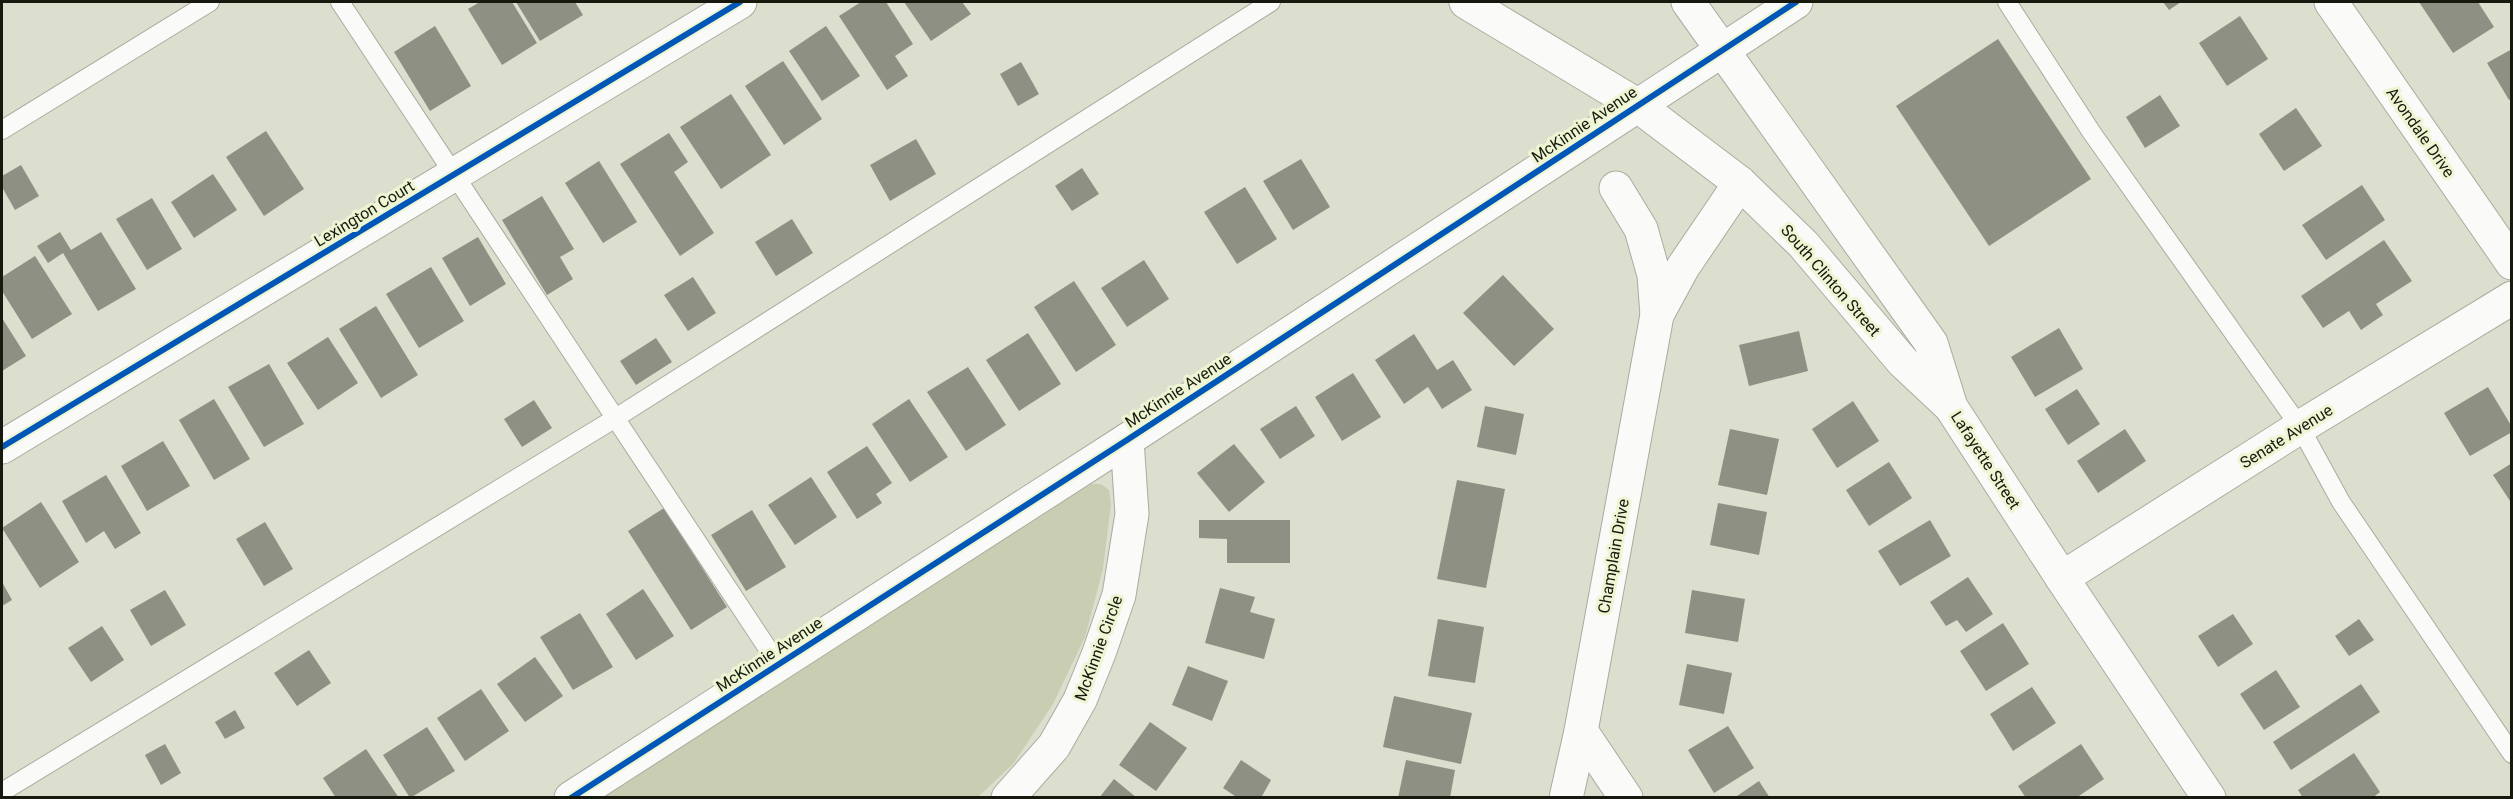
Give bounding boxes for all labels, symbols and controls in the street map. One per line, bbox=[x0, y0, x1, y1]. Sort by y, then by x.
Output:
street label: McKinnie Avenue bbox=[1528, 82, 1640, 167]
street label: Avondale Drive bbox=[2383, 84, 2459, 181]
street label: Lexington Court bbox=[311, 176, 418, 251]
street label: South Clinton Street bbox=[1777, 221, 1884, 340]
street label: McKinnie Avenue bbox=[1122, 349, 1235, 432]
street label: Senate Avenue bbox=[2236, 400, 2336, 472]
street label: Lafayette Street bbox=[1947, 408, 2024, 513]
street label: Champlain Drive bbox=[1594, 497, 1633, 615]
street label: McKinnie Circle bbox=[1071, 593, 1126, 703]
street label: McKinnie Avenue bbox=[713, 613, 826, 696]

